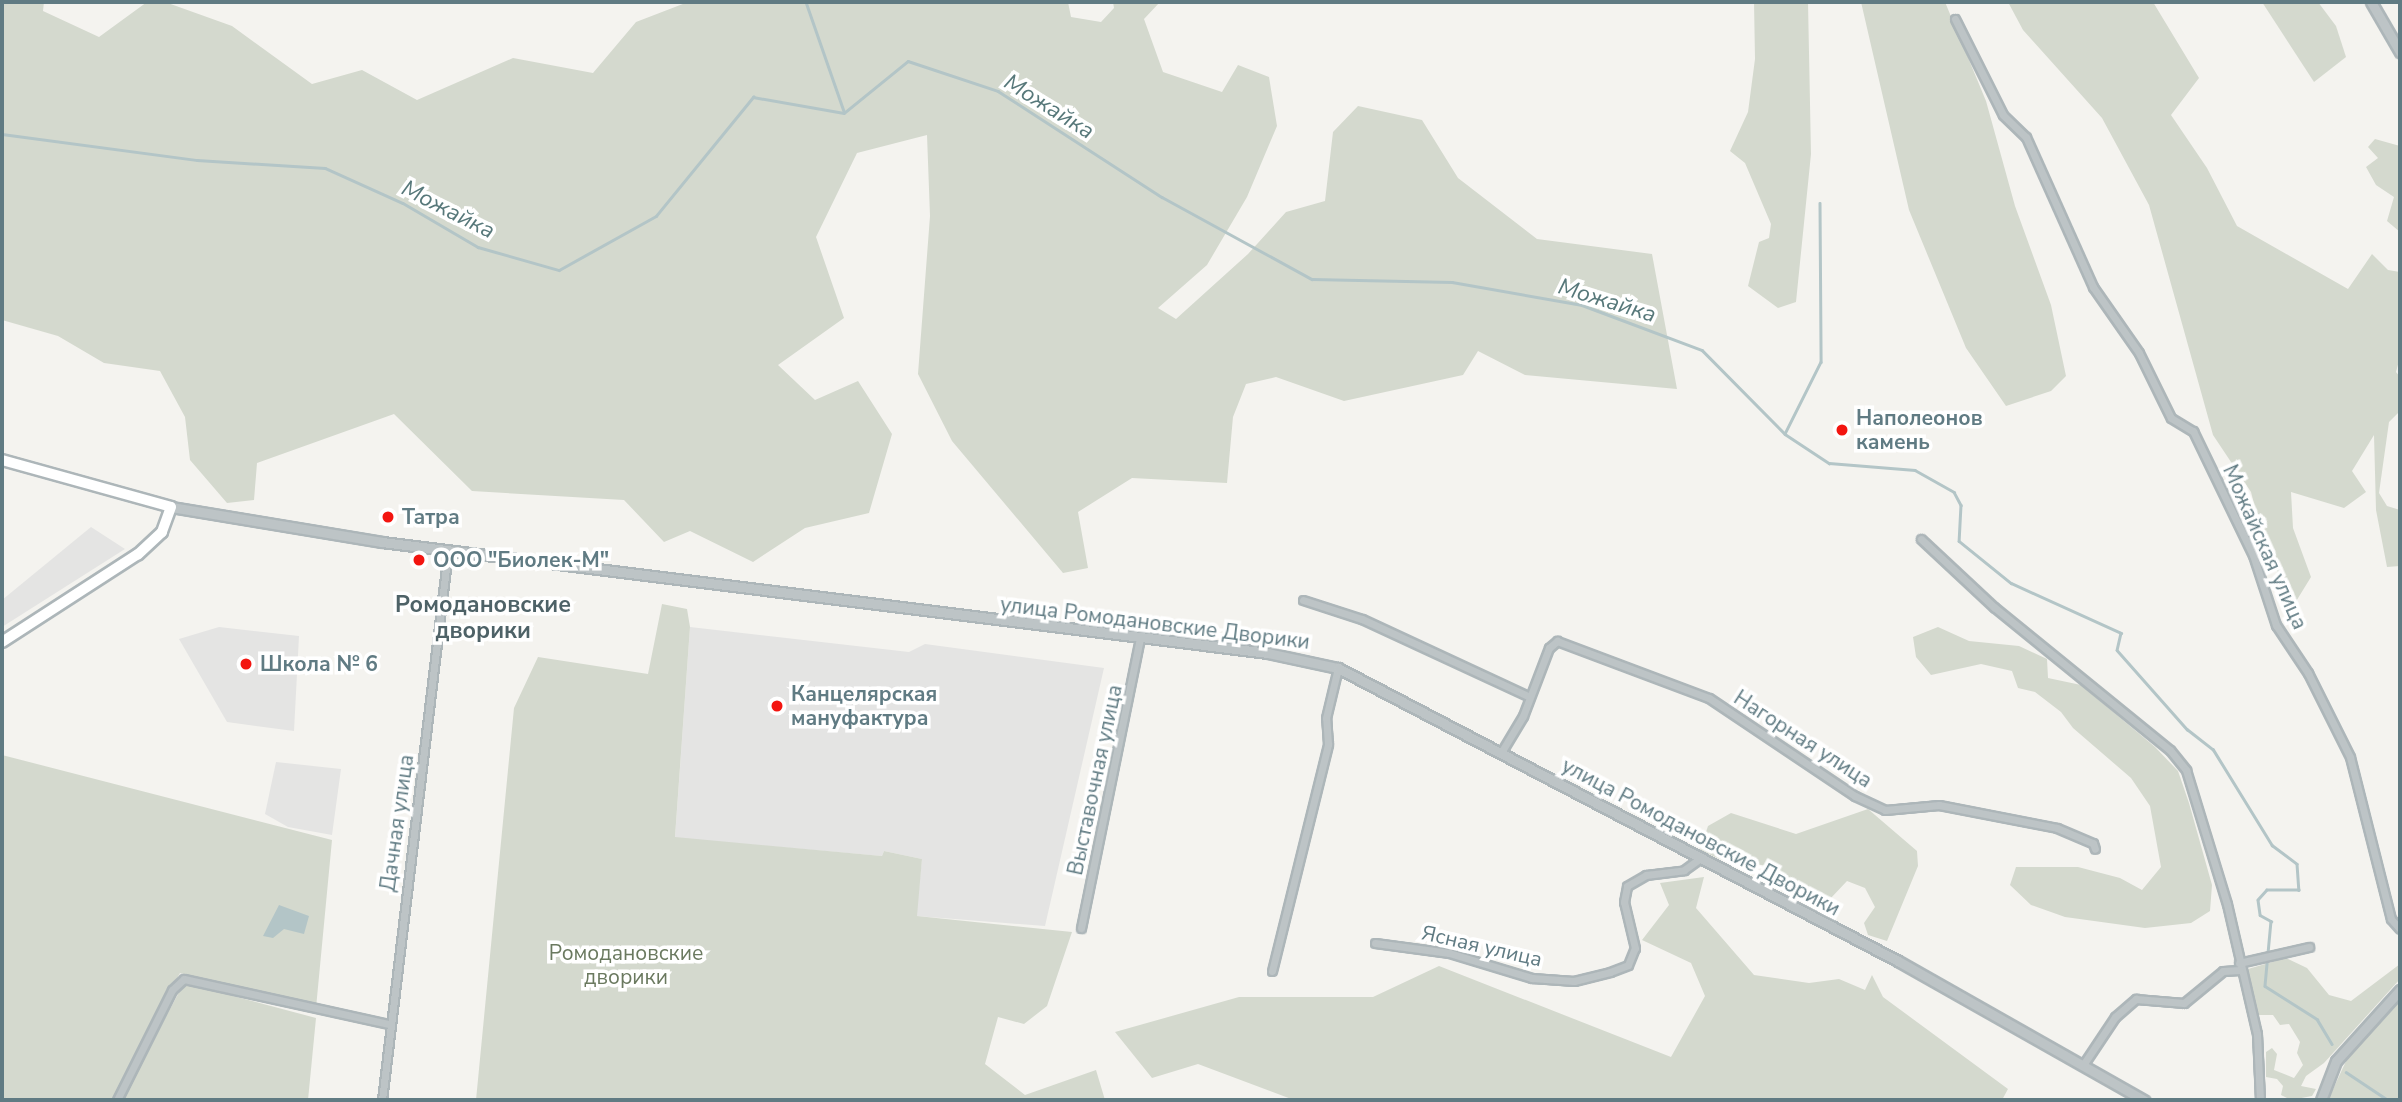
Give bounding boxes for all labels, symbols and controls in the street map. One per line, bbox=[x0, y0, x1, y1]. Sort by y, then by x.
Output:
water label: Можайка bbox=[999, 69, 1099, 145]
water label: Можайка bbox=[397, 175, 499, 245]
water label: Можайка bbox=[1555, 273, 1659, 329]
place label: Наполеонов камень bbox=[1856, 405, 1983, 455]
marker: Наполеонов камень bbox=[1834, 422, 1850, 438]
street label: Можайская улица bbox=[2217, 461, 2313, 633]
place label: Татра bbox=[402, 504, 460, 530]
marker: Татра bbox=[380, 509, 396, 525]
place label: ООО "Биолек-М" bbox=[433, 547, 609, 573]
marker: ООО "Биолек-М" bbox=[411, 552, 427, 568]
district label: Ромодановские дворики bbox=[395, 591, 571, 645]
street label: улица Ромодановские Дворики bbox=[999, 591, 1311, 655]
place label: Школа № 6 bbox=[260, 651, 378, 677]
marker: Школа № 6 bbox=[238, 656, 254, 672]
place label: Канцелярская мануфактура bbox=[791, 681, 937, 731]
street label: Выставочная улица bbox=[1063, 683, 1127, 877]
street label: Нагорная улица bbox=[1729, 685, 1877, 793]
marker: Канцелярская мануфактура bbox=[769, 698, 785, 714]
street label: Дачная улица bbox=[375, 753, 419, 893]
street label: улица Ромодановские Дворики bbox=[1557, 753, 1845, 921]
street label: Ясная улица bbox=[1419, 920, 1545, 972]
park label: Ромодановские дворики bbox=[549, 940, 703, 990]

